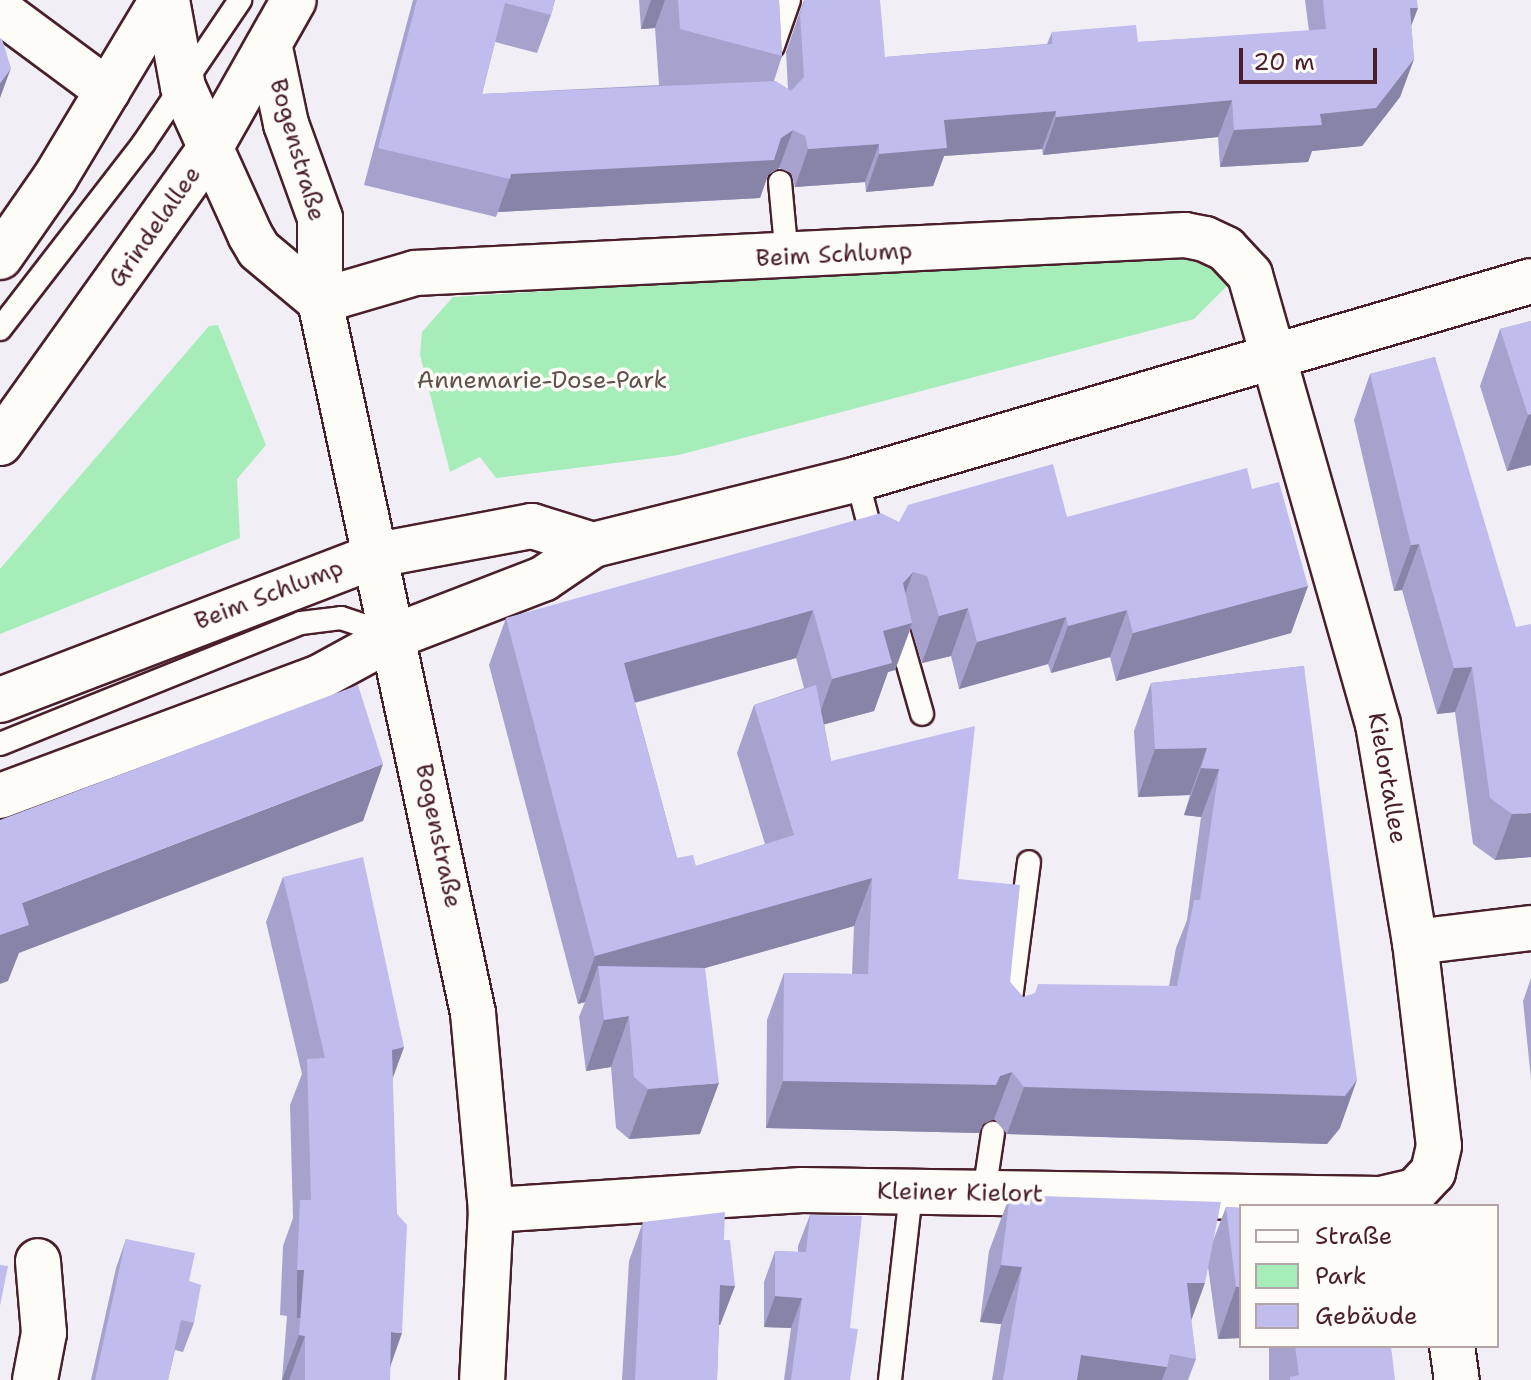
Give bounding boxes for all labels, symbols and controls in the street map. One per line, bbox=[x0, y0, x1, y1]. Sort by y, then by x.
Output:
scale bar bbox=[1243, 32, 1381, 82]
text: 20 m bbox=[1253, 46, 1315, 78]
street label: Bogenstraße bbox=[263, 76, 331, 224]
street label: Grindelallee bbox=[103, 161, 207, 293]
street label: Beim Schlump bbox=[755, 237, 913, 273]
park label: Annemarie-Dose-Park bbox=[417, 367, 667, 395]
street label: Beim Schlump bbox=[191, 553, 347, 637]
street label: Kielortallee bbox=[1361, 710, 1413, 846]
street label: Bogenstraße bbox=[409, 761, 467, 911]
street label: Kleiner Kielort bbox=[877, 1177, 1043, 1209]
legend bbox=[1239, 1204, 1499, 1348]
text: Straße bbox=[1315, 1220, 1392, 1252]
text: Park bbox=[1315, 1260, 1367, 1292]
text: Gebäude bbox=[1315, 1300, 1417, 1332]

